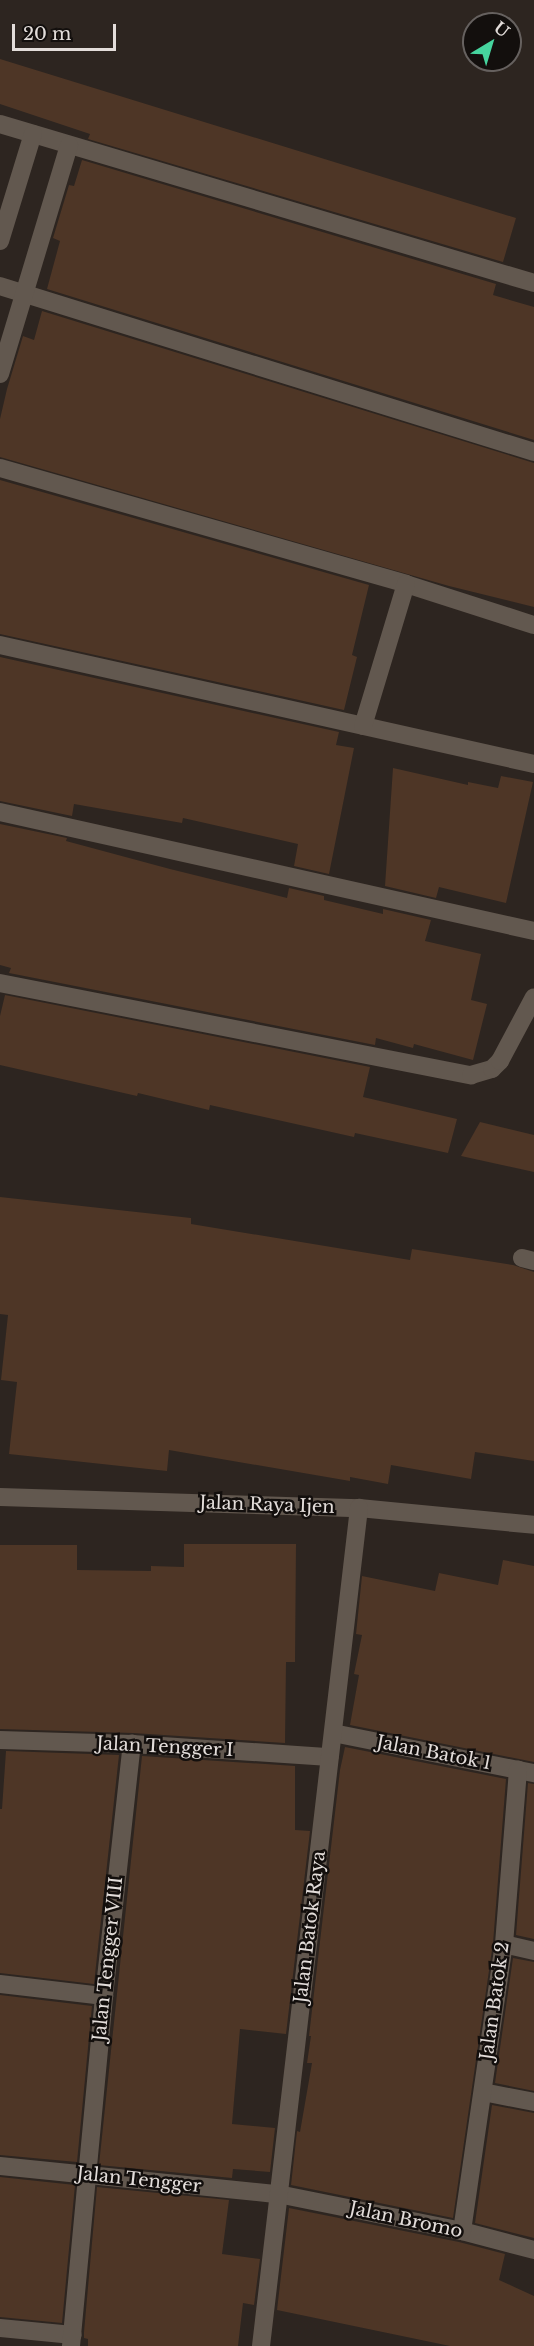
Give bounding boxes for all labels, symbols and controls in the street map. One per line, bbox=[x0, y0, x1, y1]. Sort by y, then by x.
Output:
scale bar bbox=[15, 12, 118, 50]
north arrow bbox=[462, 12, 522, 72]
text: U bbox=[490, 17, 514, 42]
text: 20 m bbox=[23, 23, 71, 45]
street label: Jalan Raya Ijen bbox=[199, 1492, 335, 1518]
street label: Jalan Batok 1 bbox=[375, 1731, 493, 1775]
street label: Jalan Tengger I bbox=[95, 1733, 235, 1761]
street label: Jalan Batok Raya bbox=[290, 1849, 330, 2005]
street label: Jalan Tengger VIII bbox=[89, 1875, 127, 2043]
street label: Jalan Batok 2 bbox=[476, 1940, 514, 2062]
street label: Jalan Tengger bbox=[75, 2163, 203, 2197]
street label: Jalan Bromo bbox=[348, 2197, 464, 2243]

